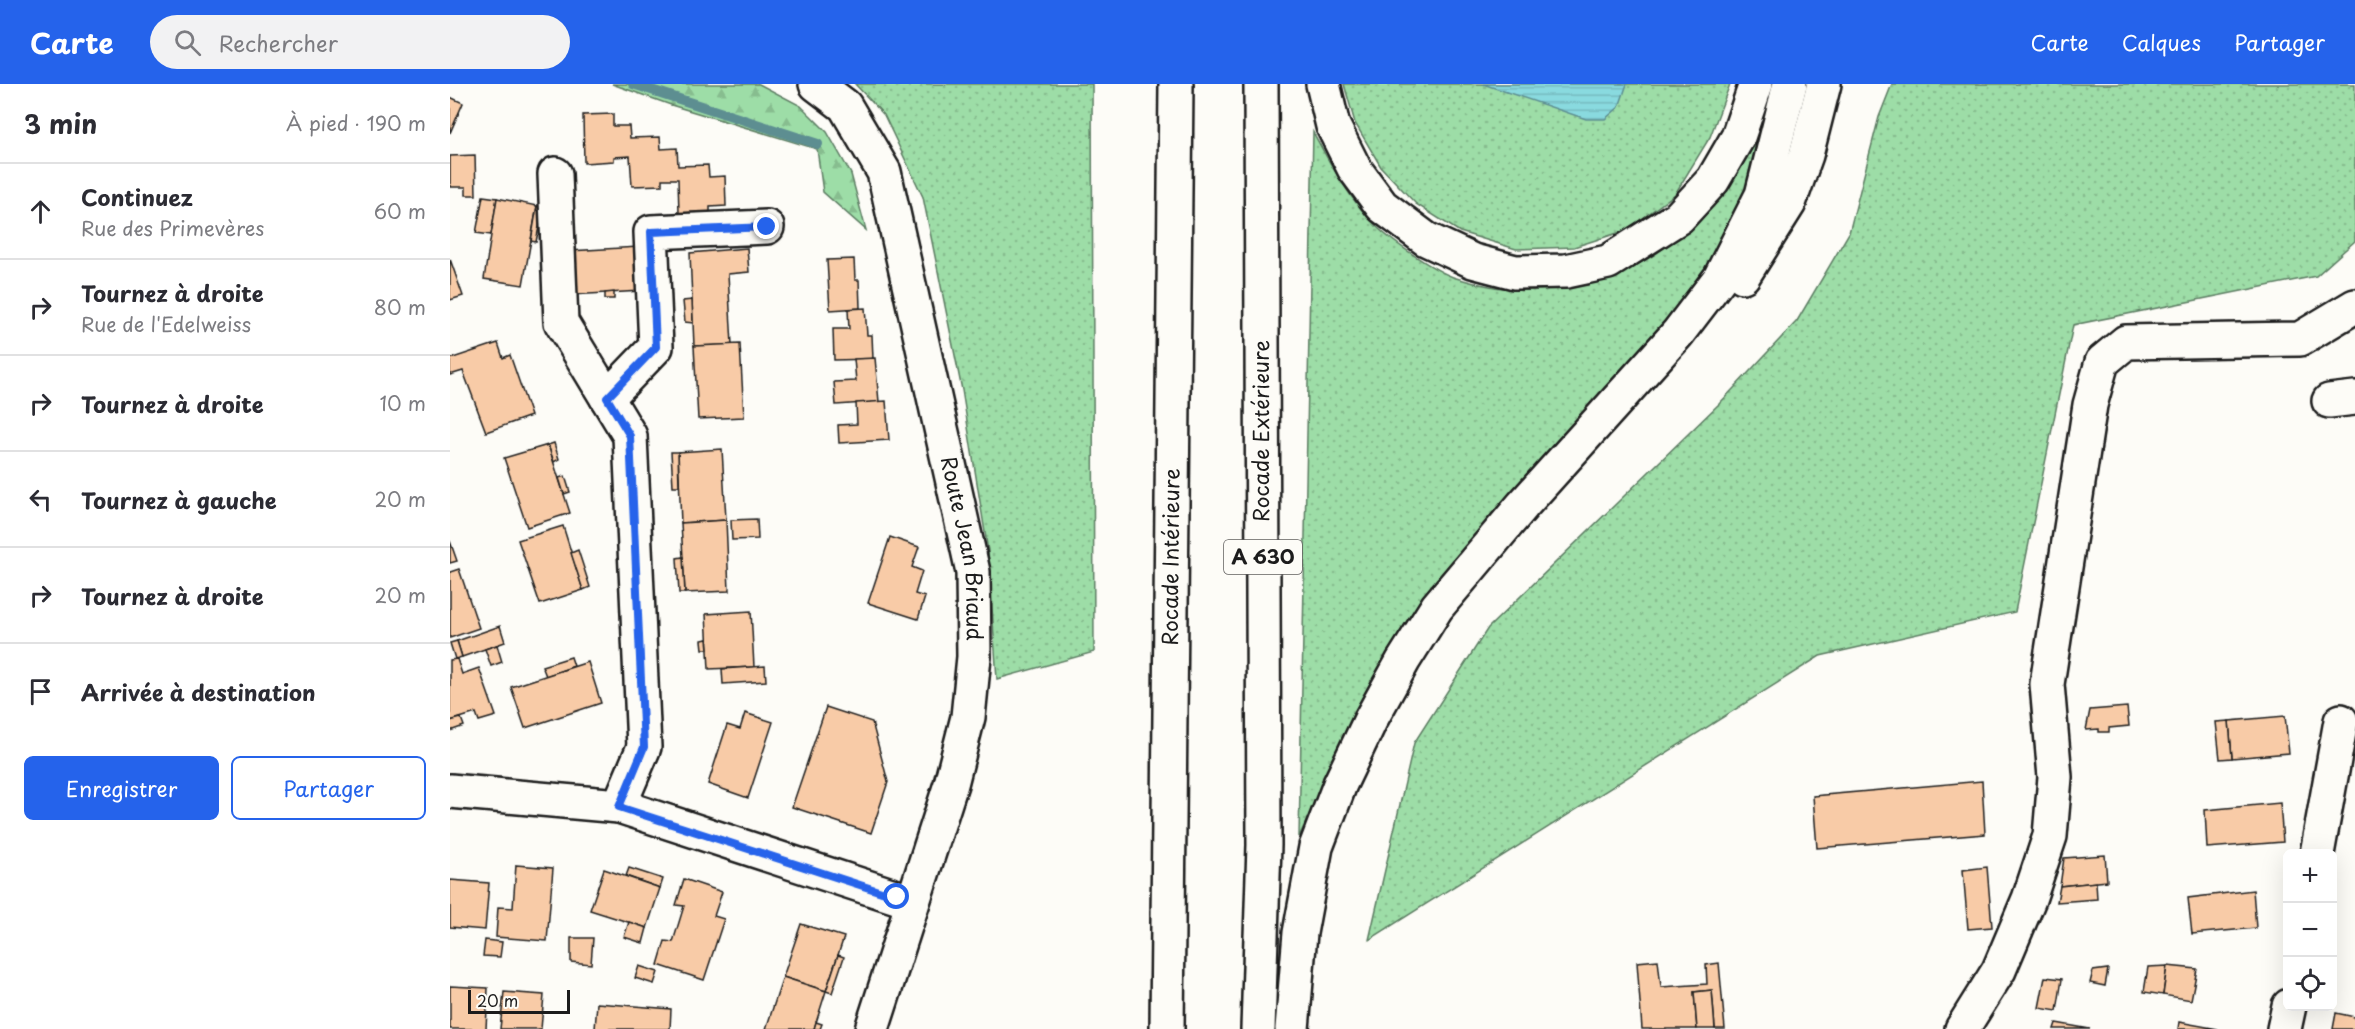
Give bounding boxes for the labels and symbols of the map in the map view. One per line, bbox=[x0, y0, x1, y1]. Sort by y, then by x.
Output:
route end bbox=[753, 213, 779, 239]
street label: Rocade Extérieure bbox=[1244, 340, 1276, 522]
street label: Route Jean Briaud bbox=[934, 453, 992, 641]
street label: Rocade Intérieure bbox=[1153, 468, 1186, 646]
road number: A 630 bbox=[1224, 540, 1302, 574]
route start bbox=[883, 883, 909, 909]
scale bar bbox=[468, 987, 570, 1014]

